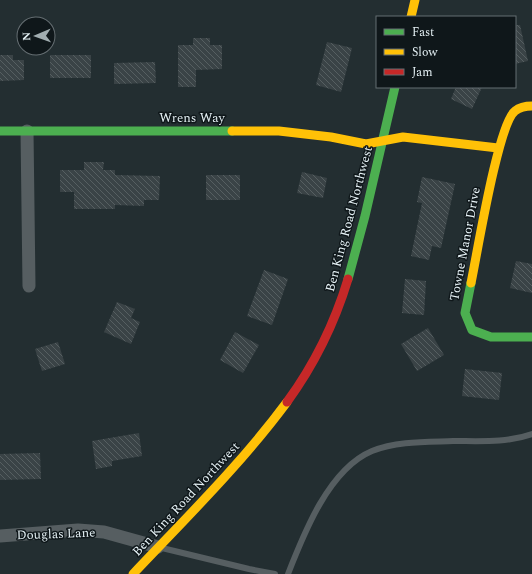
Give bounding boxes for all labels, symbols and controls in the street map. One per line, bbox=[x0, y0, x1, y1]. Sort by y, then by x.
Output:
north arrow bbox=[16, 16, 56, 56]
legend bbox=[376, 16, 516, 88]
text: Fast bbox=[412, 23, 434, 42]
text: N bbox=[18, 32, 35, 41]
text: Slow bbox=[412, 43, 438, 62]
text: Jam bbox=[412, 63, 433, 82]
street label: Wrens Way bbox=[159, 108, 226, 128]
street label: Ben King Road Northwest bbox=[320, 143, 378, 294]
street label: Towne Manor Drive bbox=[444, 185, 486, 303]
street label: Ben King Road Northwest bbox=[127, 437, 245, 561]
street label: Douglas Lane bbox=[16, 523, 96, 545]

